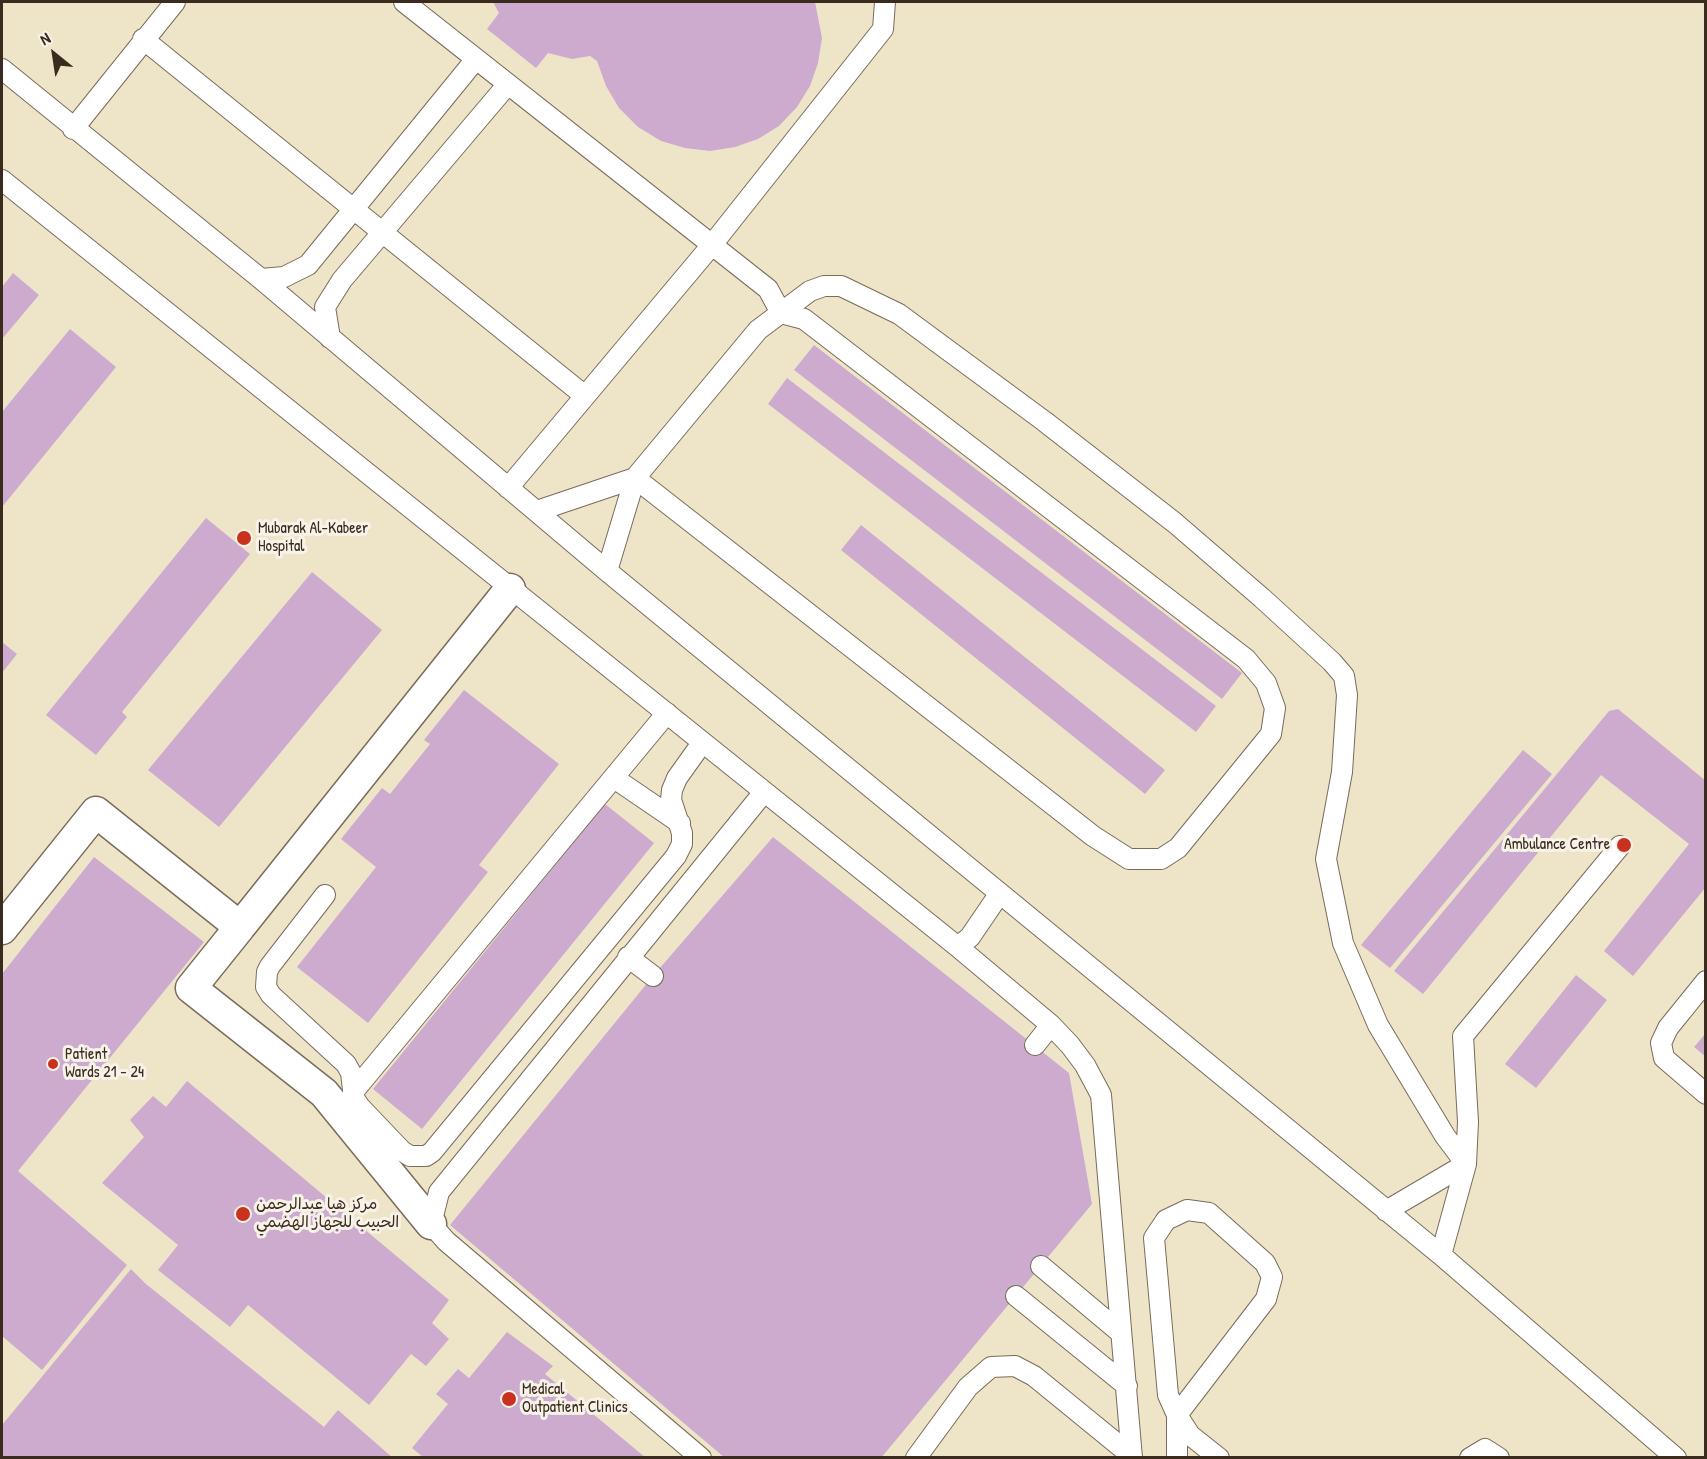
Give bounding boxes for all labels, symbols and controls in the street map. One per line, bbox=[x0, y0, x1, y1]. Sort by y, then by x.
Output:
north arrow bbox=[24, 24, 84, 84]
text: N bbox=[36, 27, 54, 50]
place label: Mubarak Al-Kabeer Hospital bbox=[258, 519, 368, 557]
marker: Mubarak Al-Kabeer Hospital bbox=[235, 529, 253, 547]
place label: Ambulance Centre bbox=[1504, 835, 1610, 855]
marker: Ambulance Centre bbox=[1615, 836, 1633, 854]
place label: Patient Wards 21 - 24 bbox=[65, 1045, 144, 1083]
marker: Patient Wards 21 - 24 bbox=[46, 1057, 60, 1071]
place label: مركز هيا عبدالرحمن الحبيب للجهاز الهضمي bbox=[256, 1195, 399, 1233]
marker: مركز هيا عبدالرحمن الحبيب للجهاز الهضمي bbox=[234, 1205, 252, 1223]
place label: Medical Outpatient Clinics bbox=[522, 1380, 628, 1418]
marker: Medical Outpatient Clinics bbox=[500, 1390, 518, 1408]

